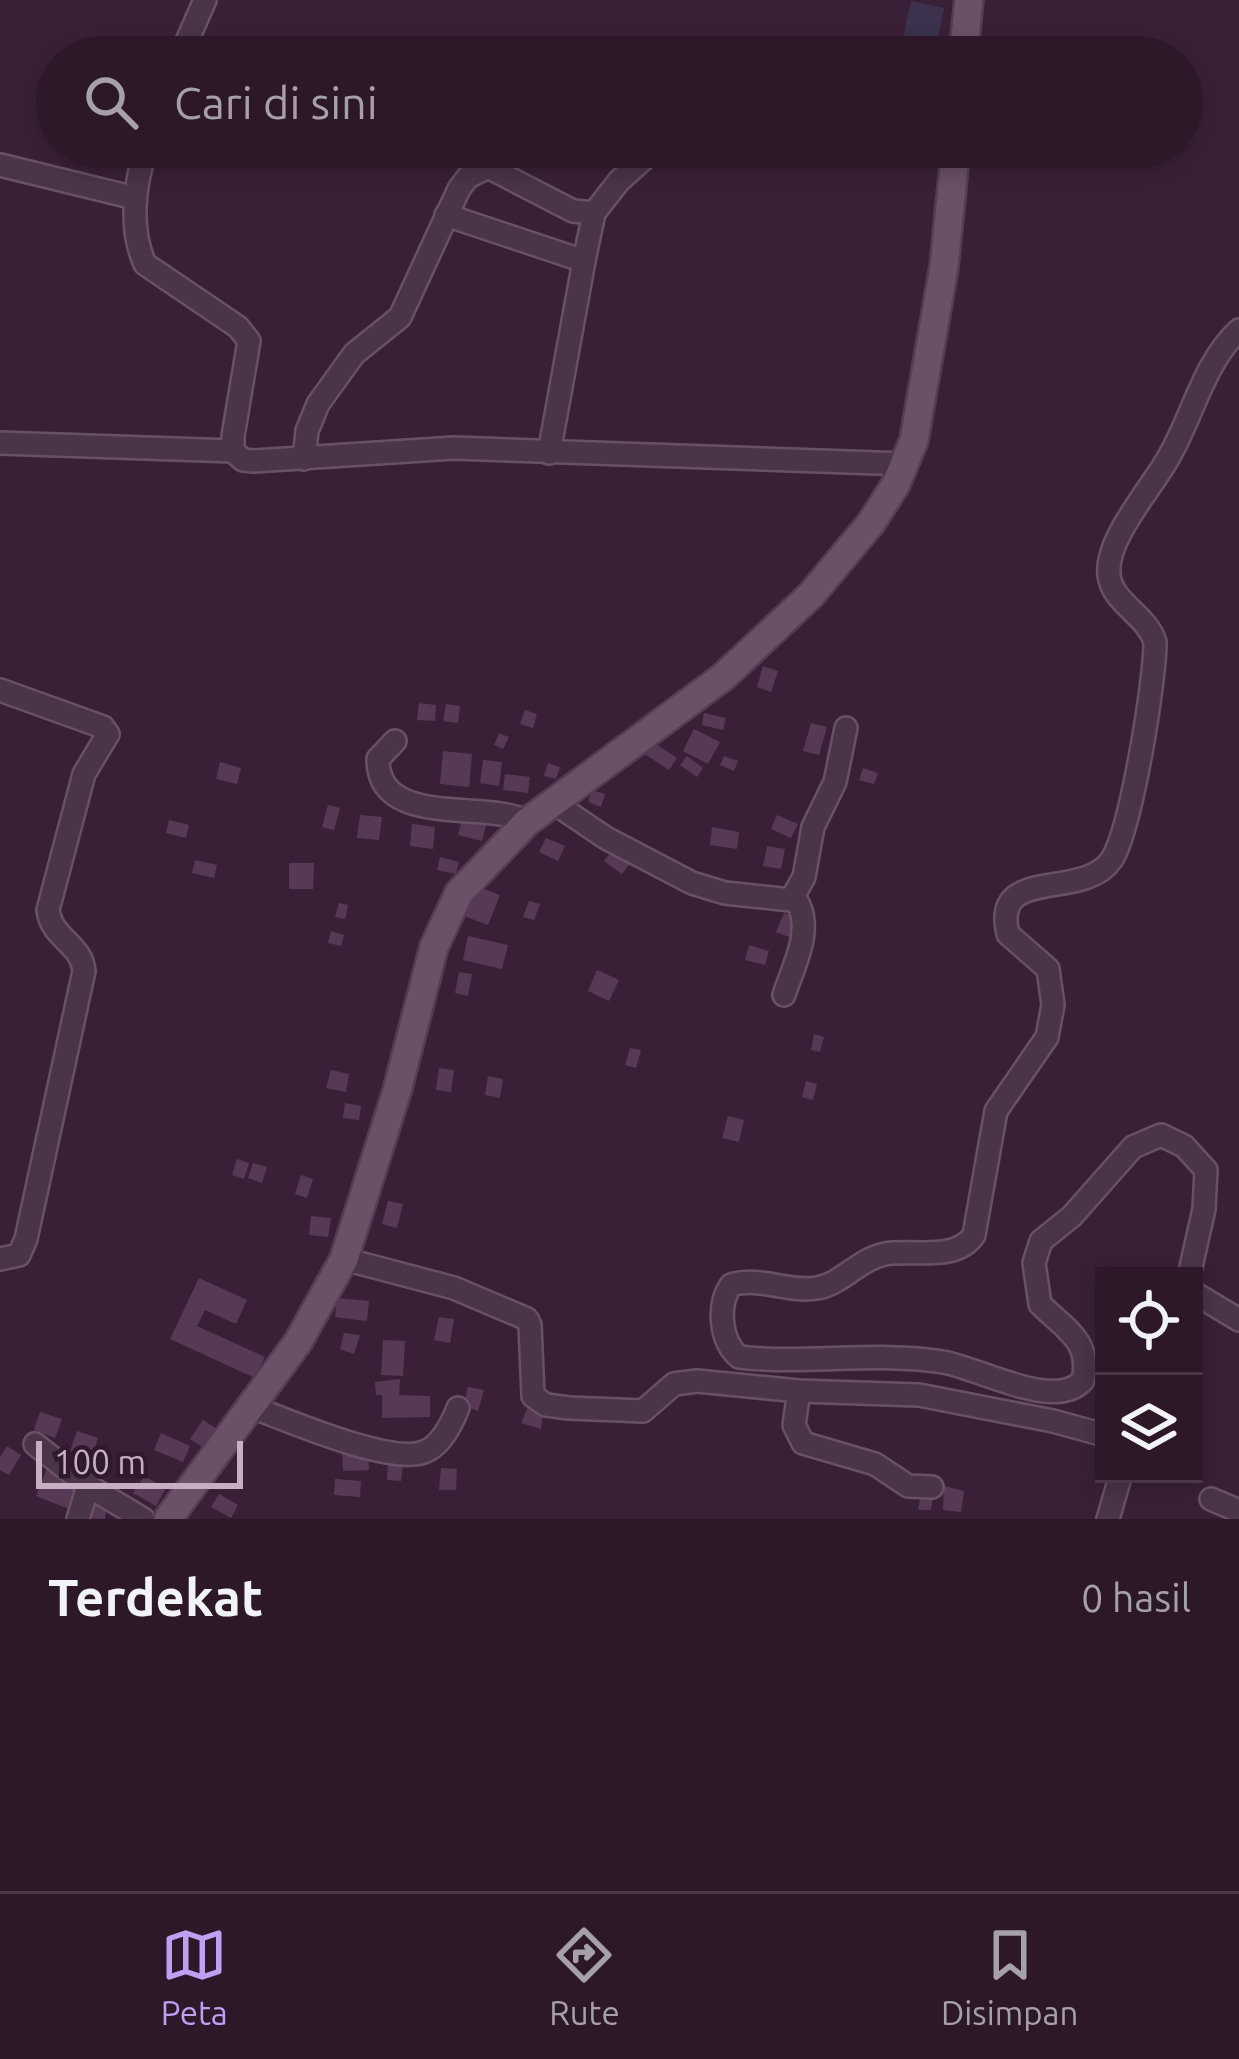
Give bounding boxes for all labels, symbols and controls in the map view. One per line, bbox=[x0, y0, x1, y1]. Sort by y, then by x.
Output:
search box bbox=[36, 36, 1203, 168]
icon: search bbox=[78, 69, 144, 135]
text: Cari di sini bbox=[174, 77, 378, 128]
map controls bbox=[1095, 1267, 1203, 1483]
button: locate bbox=[1095, 1267, 1203, 1375]
button: layers bbox=[1095, 1375, 1203, 1483]
scale bar bbox=[36, 1435, 243, 1488]
text: 100 m bbox=[54, 1443, 146, 1480]
text: Terdekat bbox=[48, 1568, 263, 1626]
text: 0 hasil bbox=[1081, 1576, 1191, 1619]
tab: Peta bbox=[161, 1922, 228, 2031]
tab: Rute bbox=[549, 1922, 620, 2031]
tab: Disimpan bbox=[941, 1922, 1078, 2031]

